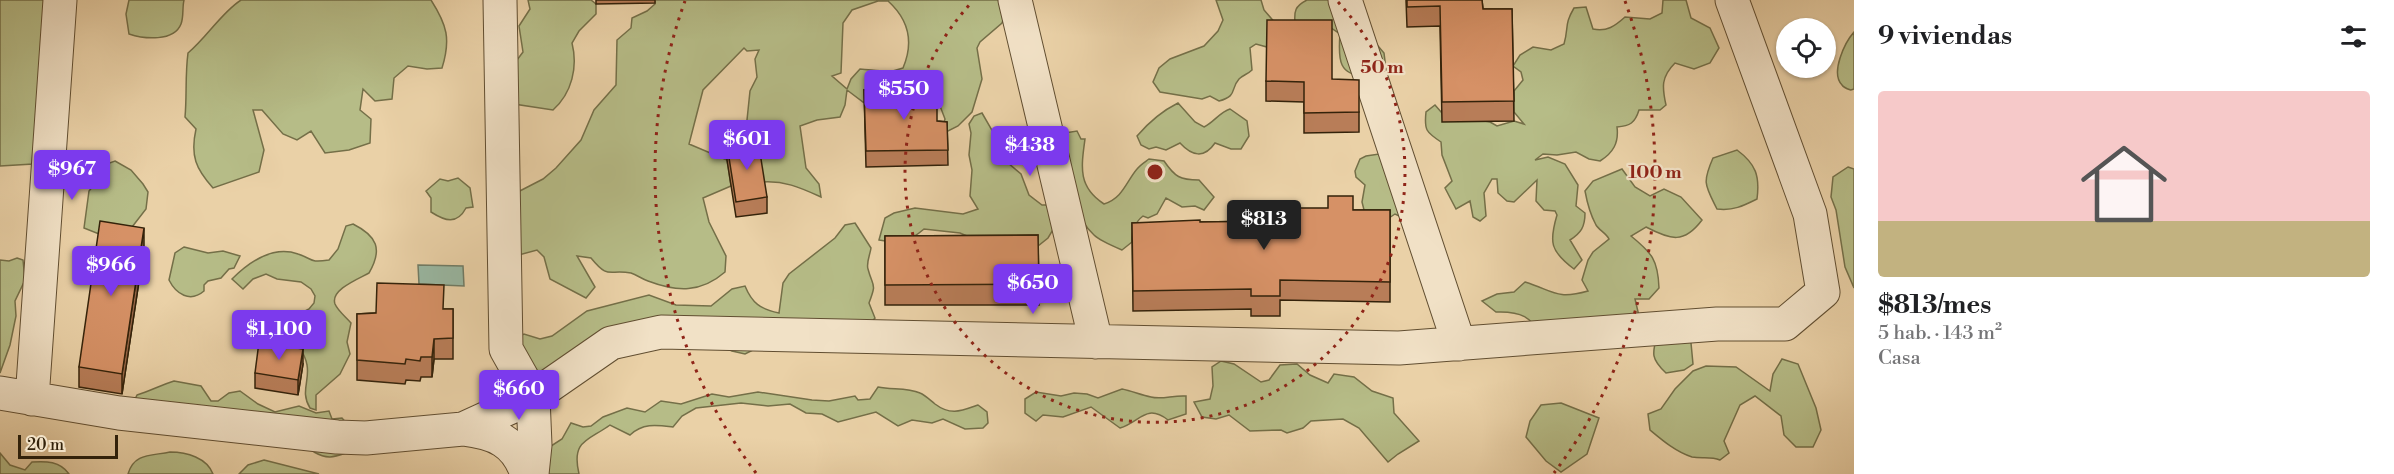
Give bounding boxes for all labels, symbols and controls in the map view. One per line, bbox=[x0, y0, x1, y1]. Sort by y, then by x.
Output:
map controls bbox=[1776, 18, 1836, 78]
button: locate bbox=[1776, 18, 1836, 78]
text: 9 viviendas bbox=[1878, 20, 2012, 52]
icon: filters bbox=[2337, 20, 2370, 53]
text: 50 m bbox=[1360, 56, 1404, 79]
pin: $550 bbox=[868, 70, 940, 121]
text: $550 bbox=[878, 77, 930, 102]
pin: $601 bbox=[711, 120, 783, 171]
pin: $438 bbox=[994, 126, 1066, 177]
text: $601 bbox=[723, 127, 771, 152]
icon: home bbox=[2070, 130, 2178, 238]
text: $438 bbox=[1005, 133, 1055, 158]
pin: $967 bbox=[36, 150, 108, 201]
text: $967 bbox=[48, 157, 96, 182]
text: 100 m bbox=[1628, 161, 1682, 184]
centre of rings bbox=[1145, 162, 1165, 182]
pin: $813 bbox=[1228, 200, 1300, 251]
text: $813 bbox=[1241, 207, 1287, 232]
pin: $966 bbox=[75, 246, 147, 297]
text: $966 bbox=[86, 253, 136, 278]
pin: $650 bbox=[997, 264, 1069, 315]
text: $650 bbox=[1007, 271, 1059, 296]
text: $813/mes bbox=[1878, 289, 1991, 321]
pin: $1,100 bbox=[230, 310, 328, 361]
text: $1,100 bbox=[246, 317, 312, 342]
text: 5 hab. · 143 m² bbox=[1878, 321, 2002, 346]
text: Casa bbox=[1878, 346, 1921, 371]
pin: $660 bbox=[483, 370, 555, 421]
text: $660 bbox=[493, 377, 545, 402]
scale bar bbox=[18, 432, 118, 460]
text: 20 m bbox=[27, 435, 64, 455]

